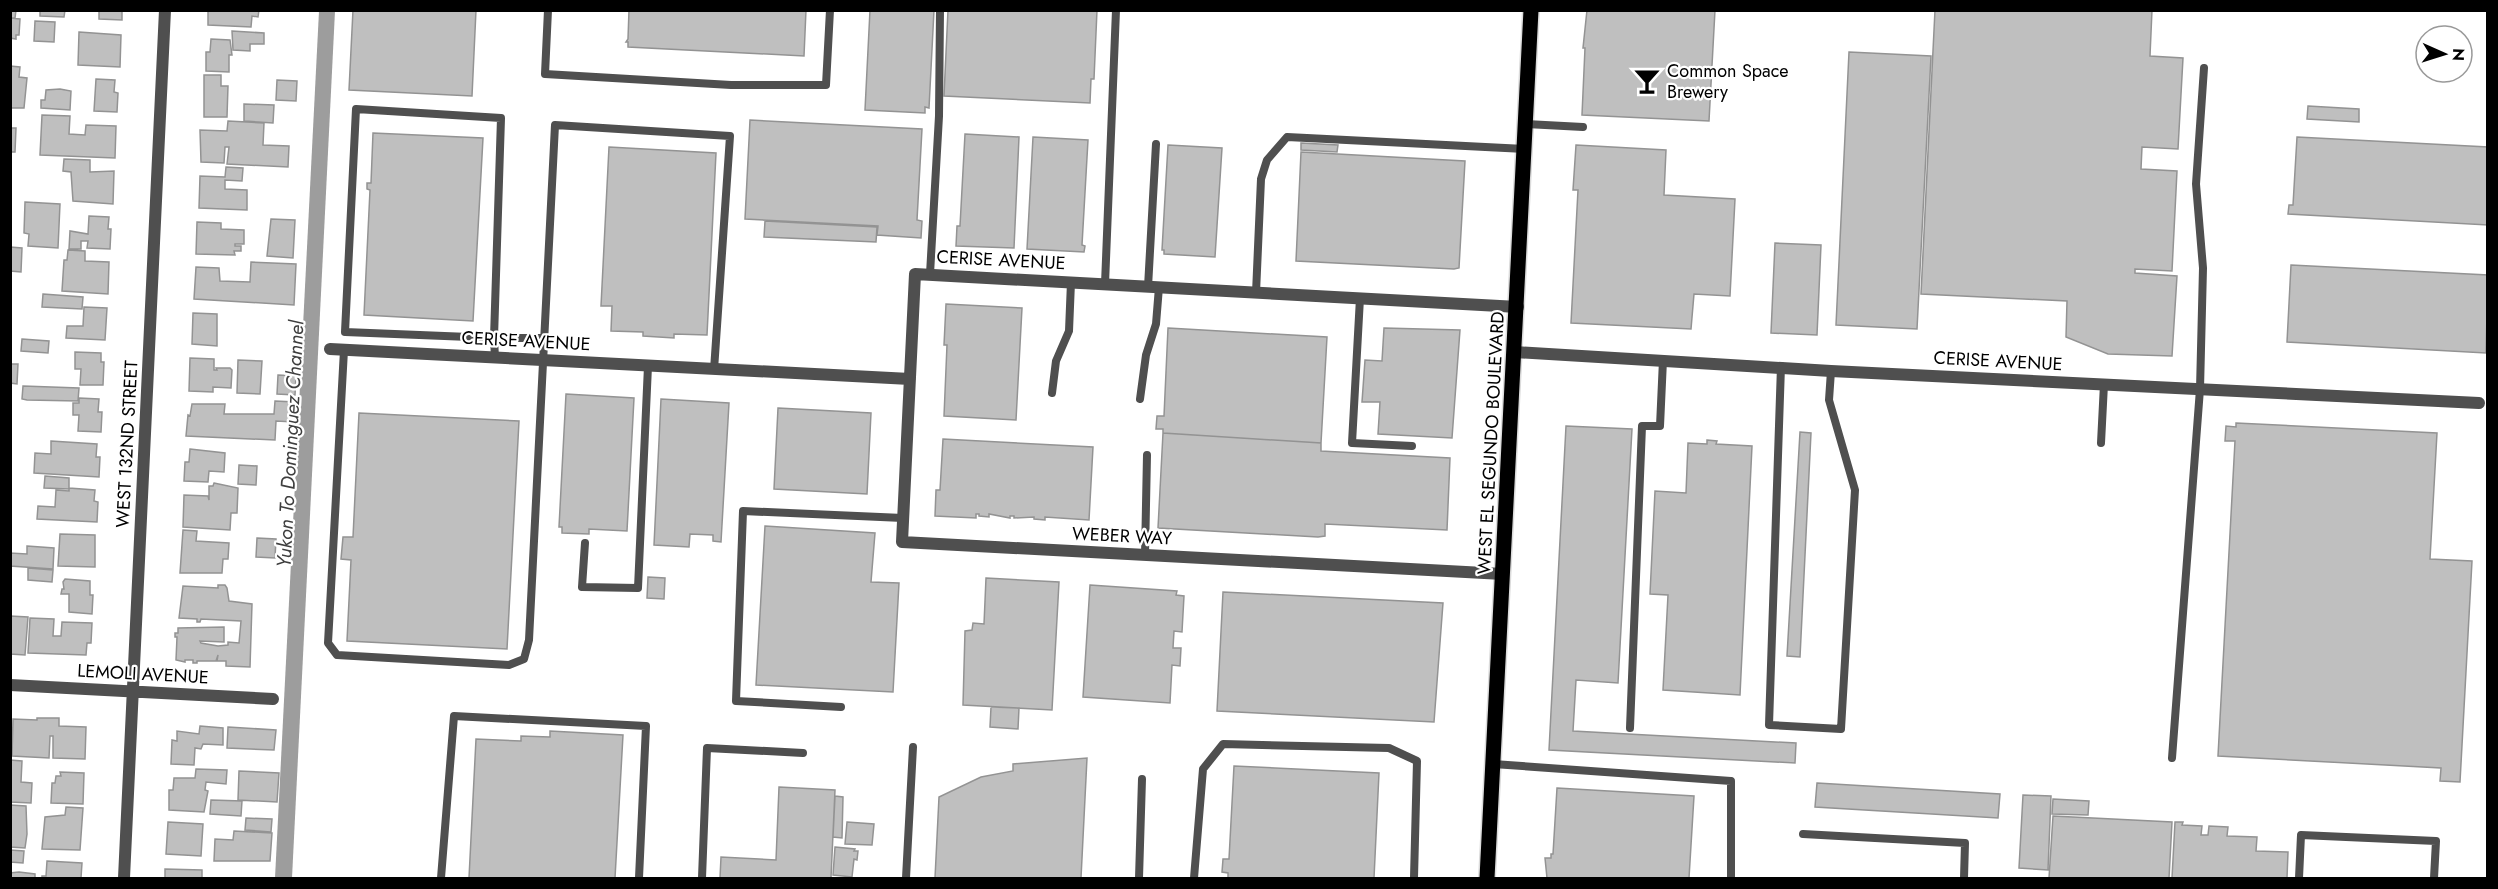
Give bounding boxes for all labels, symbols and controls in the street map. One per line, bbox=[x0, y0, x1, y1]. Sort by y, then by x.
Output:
north arrow bbox=[2414, 24, 2474, 84]
text: N bbox=[2447, 48, 2470, 62]
place label: Common Space Brewery bbox=[1667, 58, 1789, 105]
bar icon: Common Space Brewery bbox=[1632, 66, 1662, 96]
street label: CERISE AVENUE bbox=[936, 244, 1066, 276]
street label: WEST EL SEGUNDO BOULEVARD bbox=[1471, 311, 1511, 575]
water label: Yukon To Dominguez Channel bbox=[270, 318, 312, 568]
street label: CERISE AVENUE bbox=[461, 325, 591, 357]
street label: CERISE AVENUE bbox=[1933, 345, 2063, 377]
street label: WEST 132ND STREET bbox=[110, 359, 144, 528]
street label: WEBER WAY bbox=[1071, 520, 1173, 552]
street label: LEMOLI AVENUE bbox=[77, 658, 209, 690]

